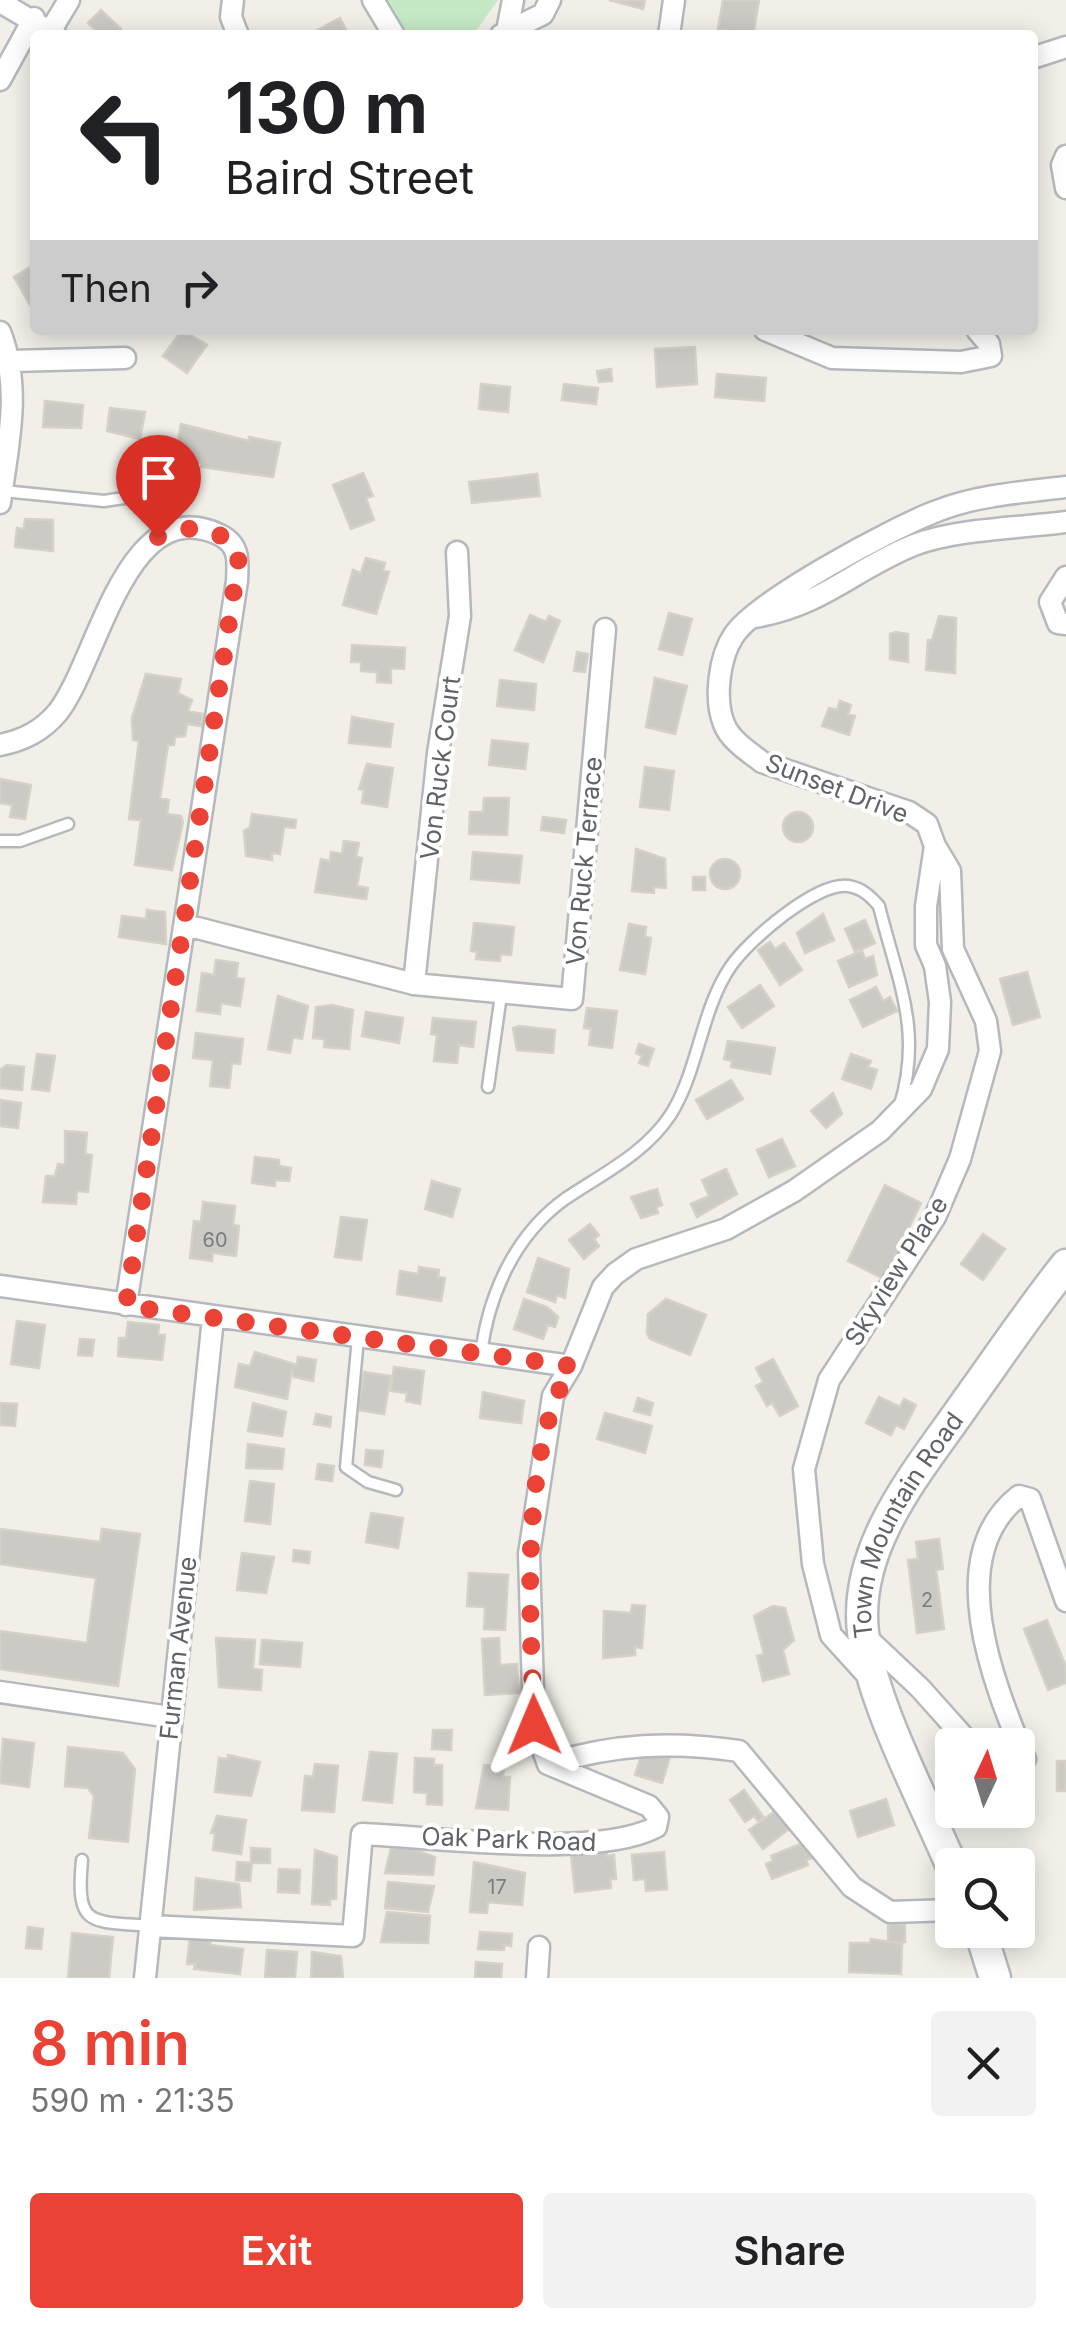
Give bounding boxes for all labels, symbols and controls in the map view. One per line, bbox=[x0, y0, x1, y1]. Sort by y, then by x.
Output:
text: 130 m bbox=[225, 65, 428, 150]
icon: left bbox=[60, 70, 190, 200]
text: Baird Street bbox=[225, 150, 474, 205]
icon: right bbox=[172, 260, 227, 315]
text: Then bbox=[60, 265, 152, 311]
pin bbox=[116, 435, 201, 538]
icon: arrive bbox=[131, 450, 186, 505]
street label: Von Ruck Court bbox=[414, 675, 466, 861]
street label: Sunset Drive bbox=[761, 747, 913, 829]
street label: Von Ruck Terrace bbox=[560, 755, 608, 967]
street label: Skyview Place bbox=[838, 1191, 954, 1351]
house number: 60 bbox=[202, 1228, 228, 1252]
street label: Town Mountain Road bbox=[847, 1406, 969, 1640]
street label: Furman Avenue bbox=[153, 1555, 203, 1741]
house number: 2 bbox=[921, 1588, 933, 1612]
position arrow bbox=[482, 1673, 586, 1777]
north arrow bbox=[935, 1728, 1035, 1828]
map controls bbox=[935, 1728, 1035, 1948]
street label: Oak Park Road bbox=[421, 1821, 597, 1857]
button: search bbox=[935, 1848, 1035, 1948]
house number: 17 bbox=[487, 1875, 507, 1899]
text: 8 min bbox=[30, 2007, 190, 2079]
button: close bbox=[931, 2011, 1036, 2116]
text: 590 m · 21:35 bbox=[30, 2081, 235, 2120]
button: Exit bbox=[30, 2193, 523, 2308]
button: Share bbox=[543, 2193, 1036, 2308]

